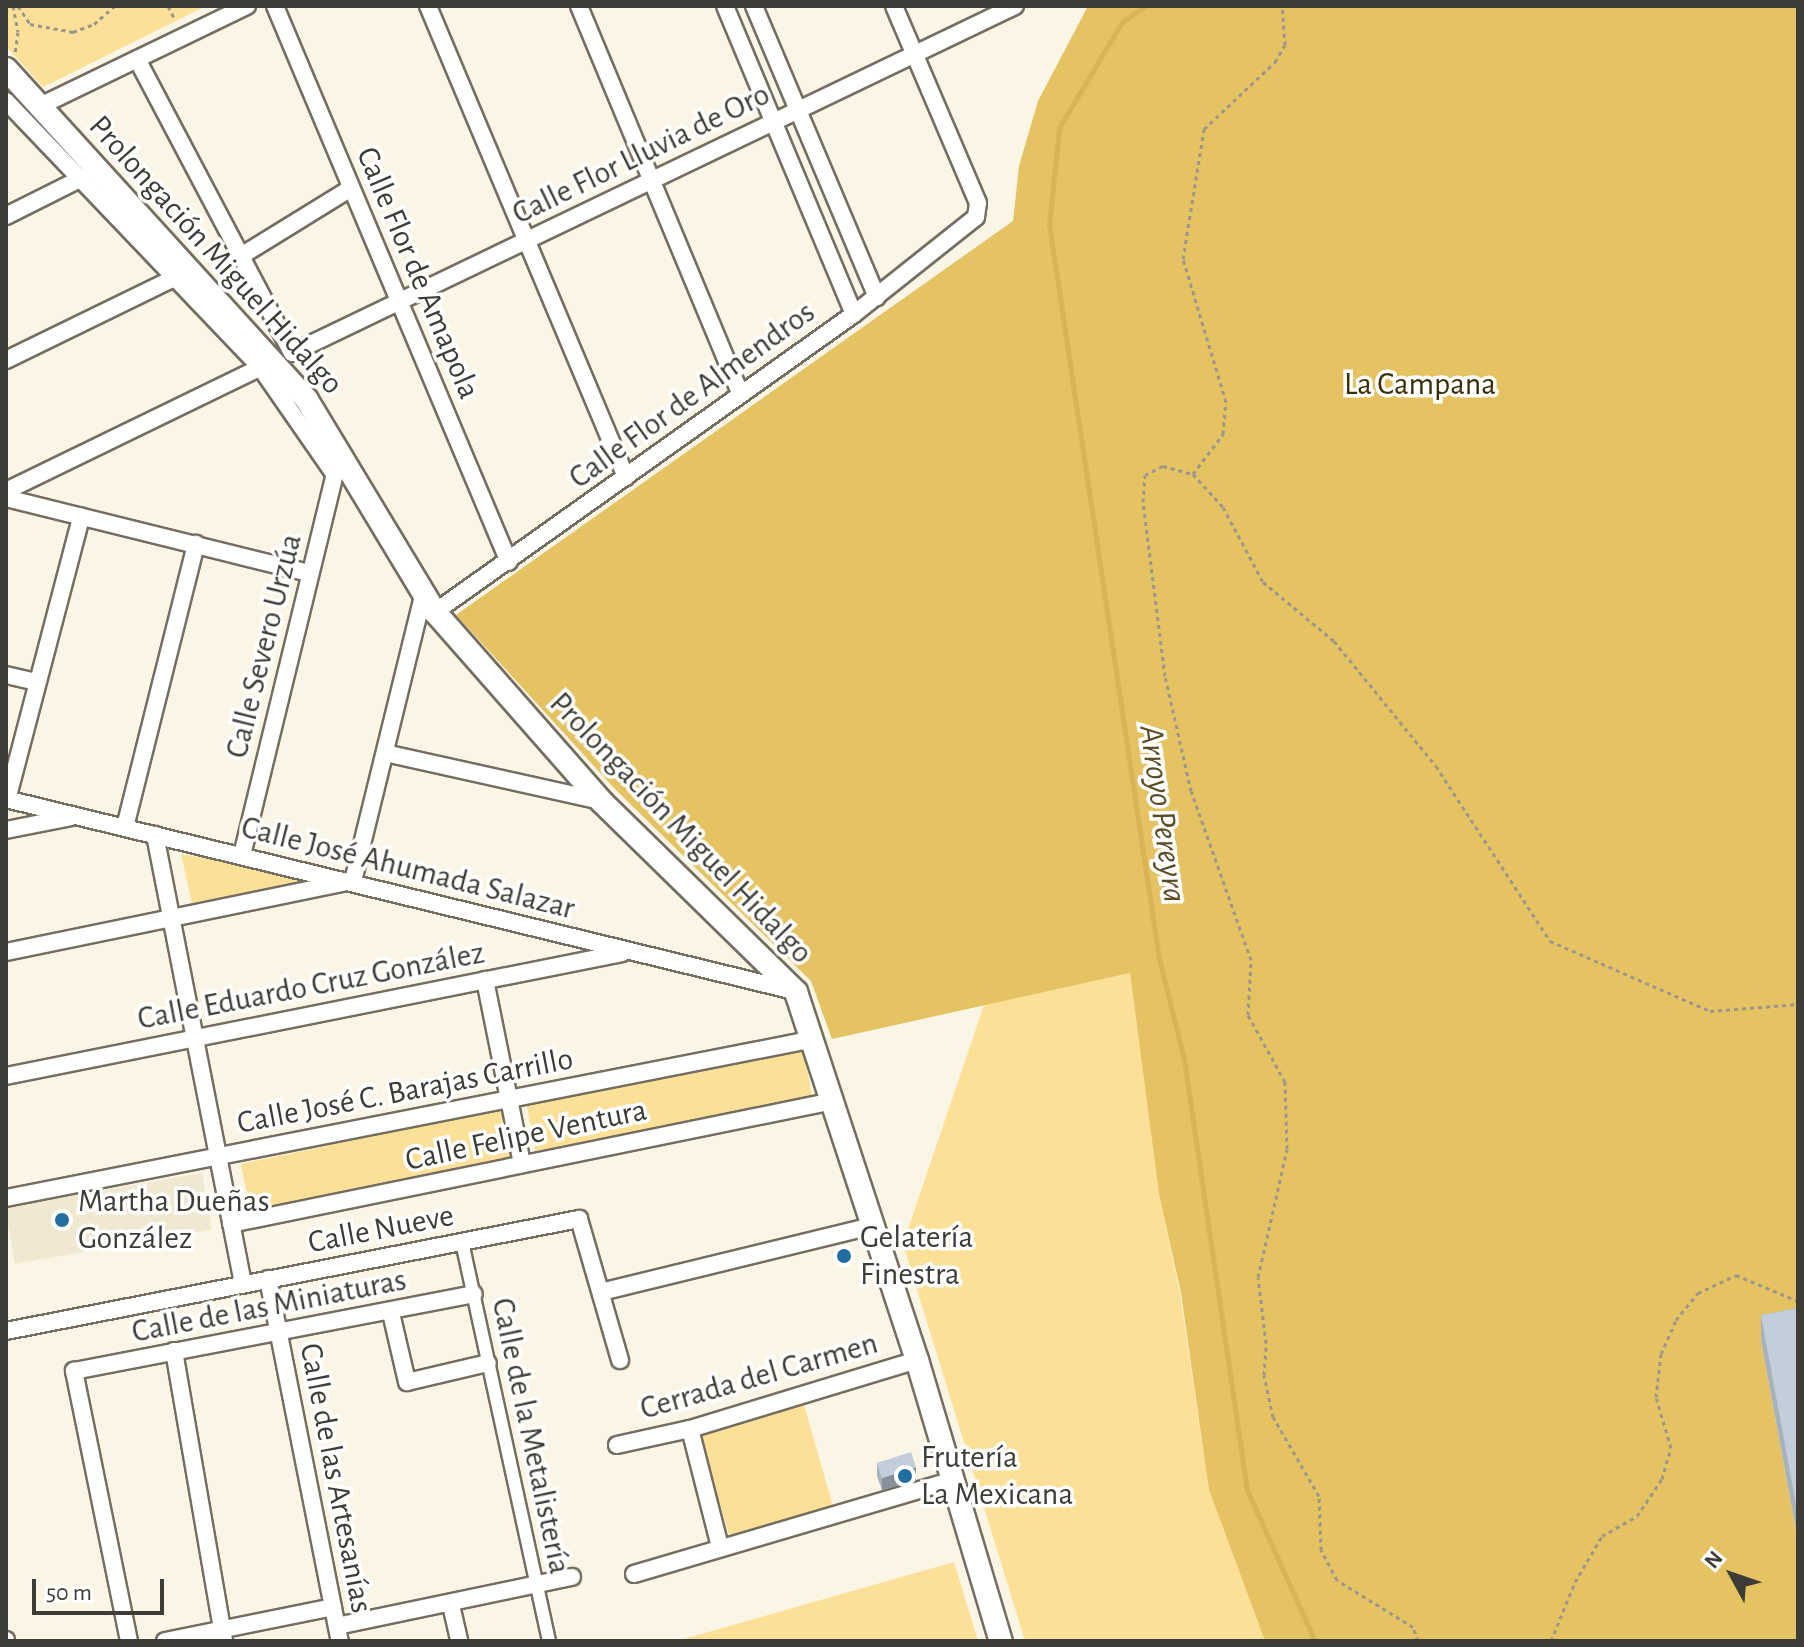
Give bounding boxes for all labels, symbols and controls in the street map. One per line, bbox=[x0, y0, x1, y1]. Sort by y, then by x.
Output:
street label: Calle Flor Lluvia de Oro bbox=[506, 75, 776, 233]
street label: Prolongación Miguel Hidalgo bbox=[81, 108, 351, 402]
street label: Calle Flor de Amapola bbox=[348, 141, 488, 405]
street label: Calle Flor de Almendros bbox=[562, 293, 822, 497]
park label: La Campana bbox=[1344, 365, 1496, 403]
street label: Calle Severo Urzúa bbox=[218, 530, 310, 762]
street label: Prolongación Miguel Hidalgo bbox=[541, 684, 821, 972]
water label: Arroyo Pereyra bbox=[1129, 723, 1195, 905]
street label: Calle José Ahumada Salazar bbox=[237, 808, 579, 928]
street label: Calle Eduardo Cruz González bbox=[134, 934, 488, 1038]
street label: Calle José C. Barajas Carrillo bbox=[234, 1040, 576, 1142]
street label: Calle Felipe Ventura bbox=[402, 1091, 650, 1179]
place label: Martha Dueñas González bbox=[78, 1183, 269, 1258]
street label: Calle Nueve bbox=[305, 1196, 457, 1262]
marker: Martha Dueñas González bbox=[53, 1211, 71, 1229]
place label: Gelatería Finestra bbox=[860, 1219, 973, 1294]
marker: Gelatería Finestra bbox=[835, 1247, 853, 1265]
street label: Calle de las Miniaturas bbox=[129, 1261, 409, 1351]
street label: Calle de la Metalistería bbox=[483, 1295, 579, 1577]
street label: Cerrada del Carmen bbox=[636, 1324, 882, 1428]
street label: Calle de las Artesanías bbox=[291, 1340, 381, 1616]
place label: Frutería La Mexicana bbox=[921, 1439, 1073, 1514]
marker: Frutería La Mexicana bbox=[896, 1467, 914, 1485]
north arrow bbox=[1692, 1535, 1772, 1615]
text: N bbox=[1700, 1547, 1727, 1573]
scale bar bbox=[36, 1563, 168, 1613]
text: 50 m bbox=[46, 1581, 92, 1605]

